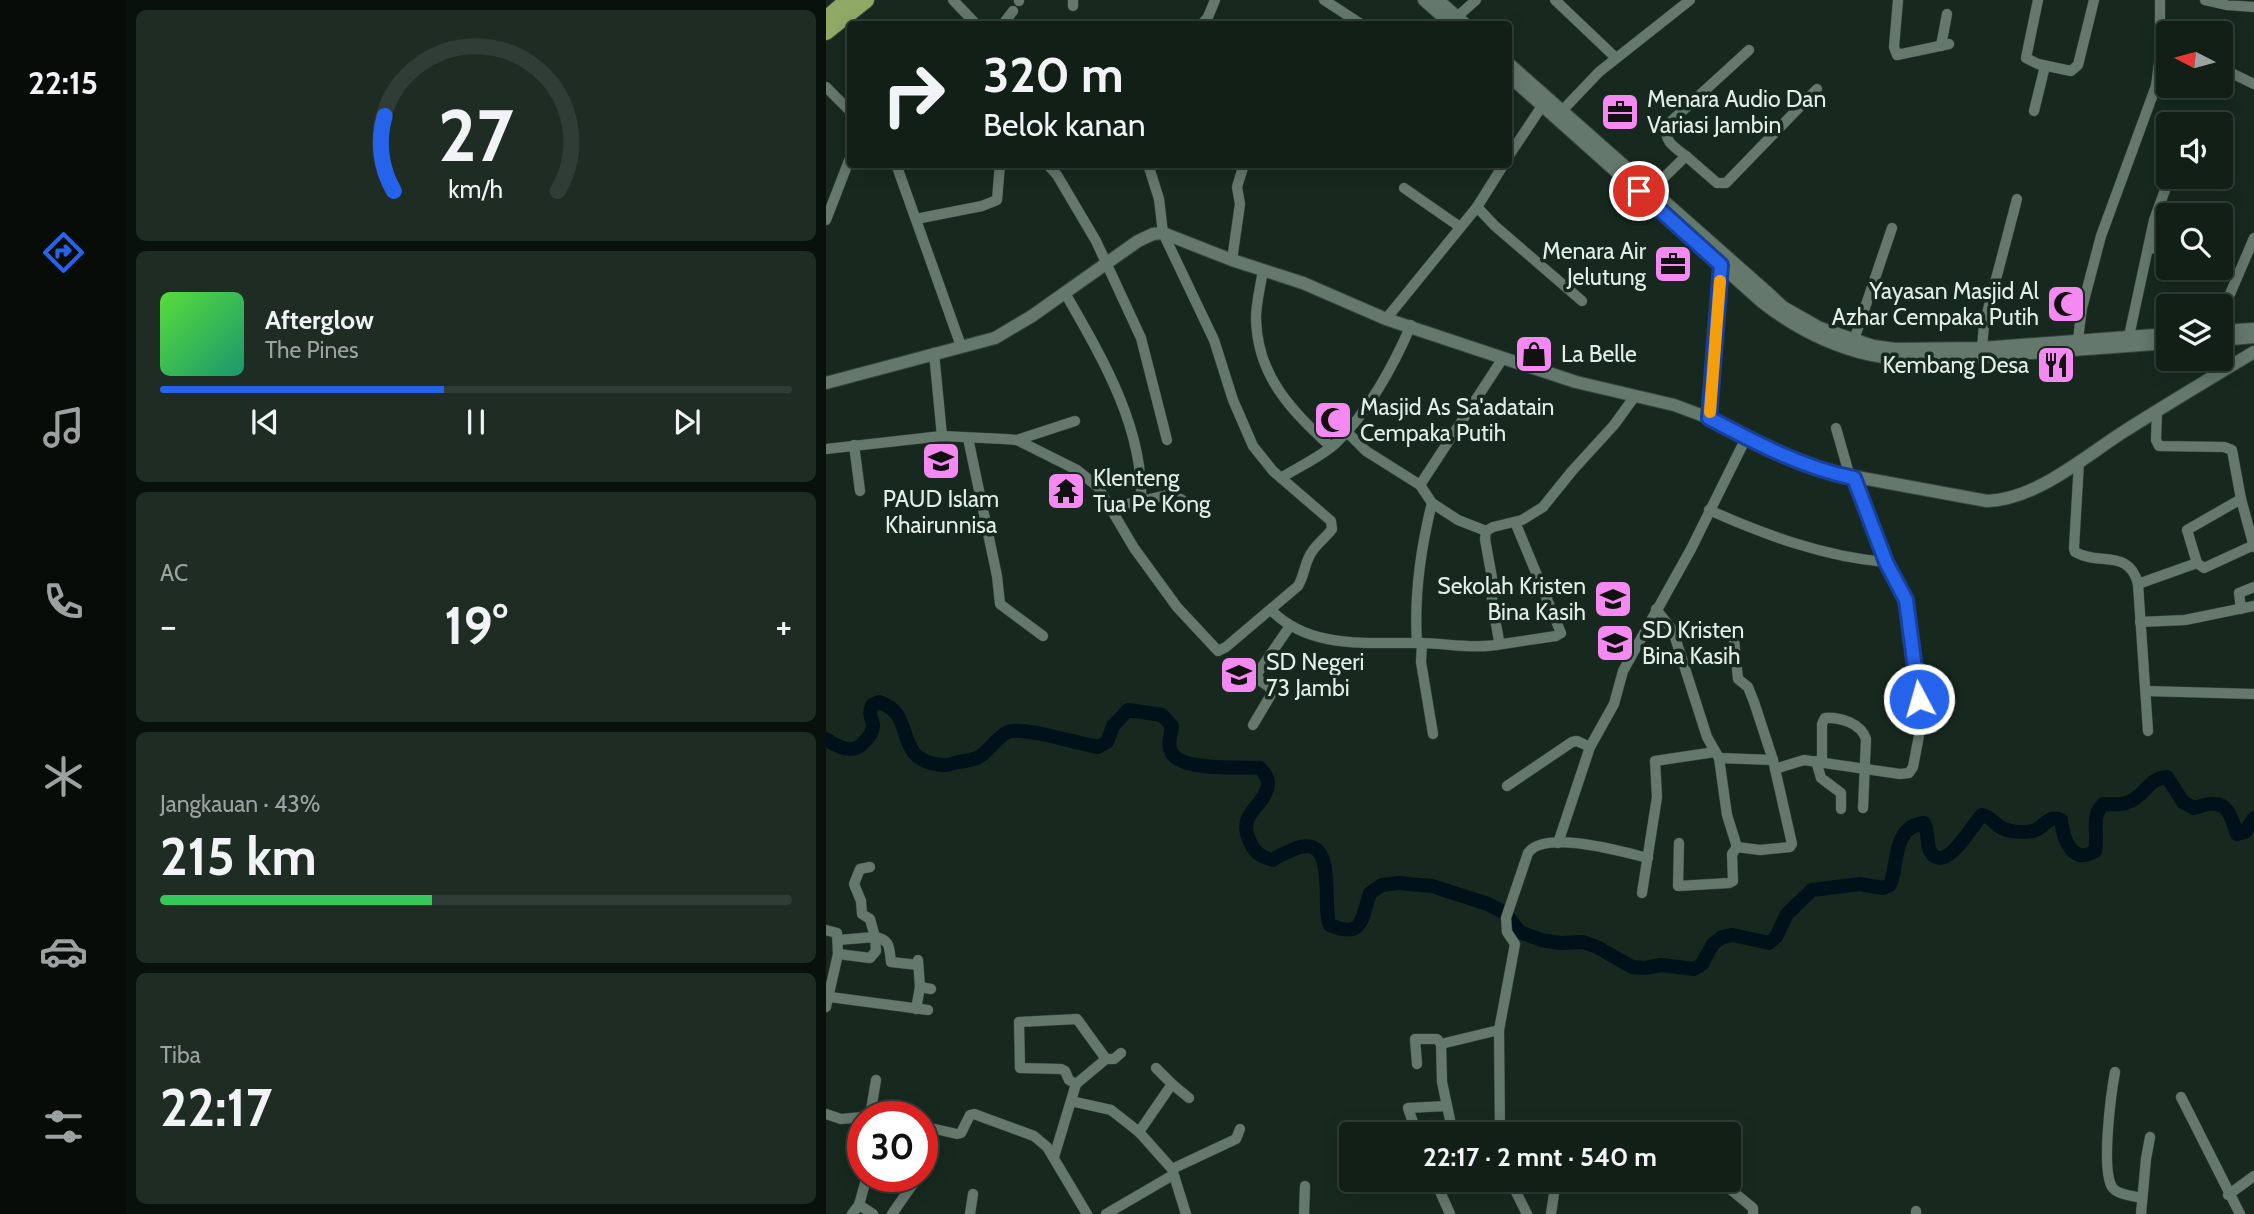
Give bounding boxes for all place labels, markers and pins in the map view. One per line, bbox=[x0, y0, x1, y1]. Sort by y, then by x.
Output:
place label: Menara Audio Dan Variasi Jambin bbox=[1647, 85, 1826, 139]
office icon: Menara Audio Dan Variasi Jambin bbox=[1599, 91, 1641, 133]
pin bbox=[1609, 161, 1669, 221]
place label: Menara Air Jelutung bbox=[1542, 237, 1647, 291]
office icon: Menara Air Jelutung bbox=[1652, 243, 1694, 285]
place label: Yayasan Masjid Al Azhar Cempaka Putih bbox=[1832, 277, 2040, 331]
mosque icon: Yayasan Masjid Al Azhar Cempaka Putih bbox=[2045, 283, 2087, 325]
shop icon: La Belle bbox=[1513, 333, 1555, 375]
place label: La Belle bbox=[1561, 340, 1637, 368]
restaurant icon: Kembang Desa bbox=[2035, 344, 2077, 386]
place label: Kembang Desa bbox=[1883, 351, 2029, 379]
place label: Masjid As Sa'adatain Cempaka Putih bbox=[1360, 393, 1554, 447]
mosque icon: Masjid As Sa'adatain Cempaka Putih bbox=[1312, 399, 1354, 441]
school or university icon: PAUD Islam Khairunnisa bbox=[920, 440, 962, 482]
place label: Klenteng Tua Pe Kong bbox=[1093, 464, 1211, 518]
temple icon: Klenteng Tua Pe Kong bbox=[1045, 470, 1087, 512]
place label: PAUD Islam Khairunnisa bbox=[883, 485, 999, 539]
place label: Sekolah Kristen Bina Kasih bbox=[1437, 572, 1586, 626]
school or university icon: Sekolah Kristen Bina Kasih bbox=[1592, 578, 1634, 620]
place label: SD Kristen Bina Kasih bbox=[1642, 616, 1744, 670]
school or university icon: SD Kristen Bina Kasih bbox=[1594, 622, 1636, 664]
place label: SD Negeri 73 Jambi bbox=[1266, 648, 1364, 702]
school or university icon: SD Negeri 73 Jambi bbox=[1218, 654, 1260, 696]

